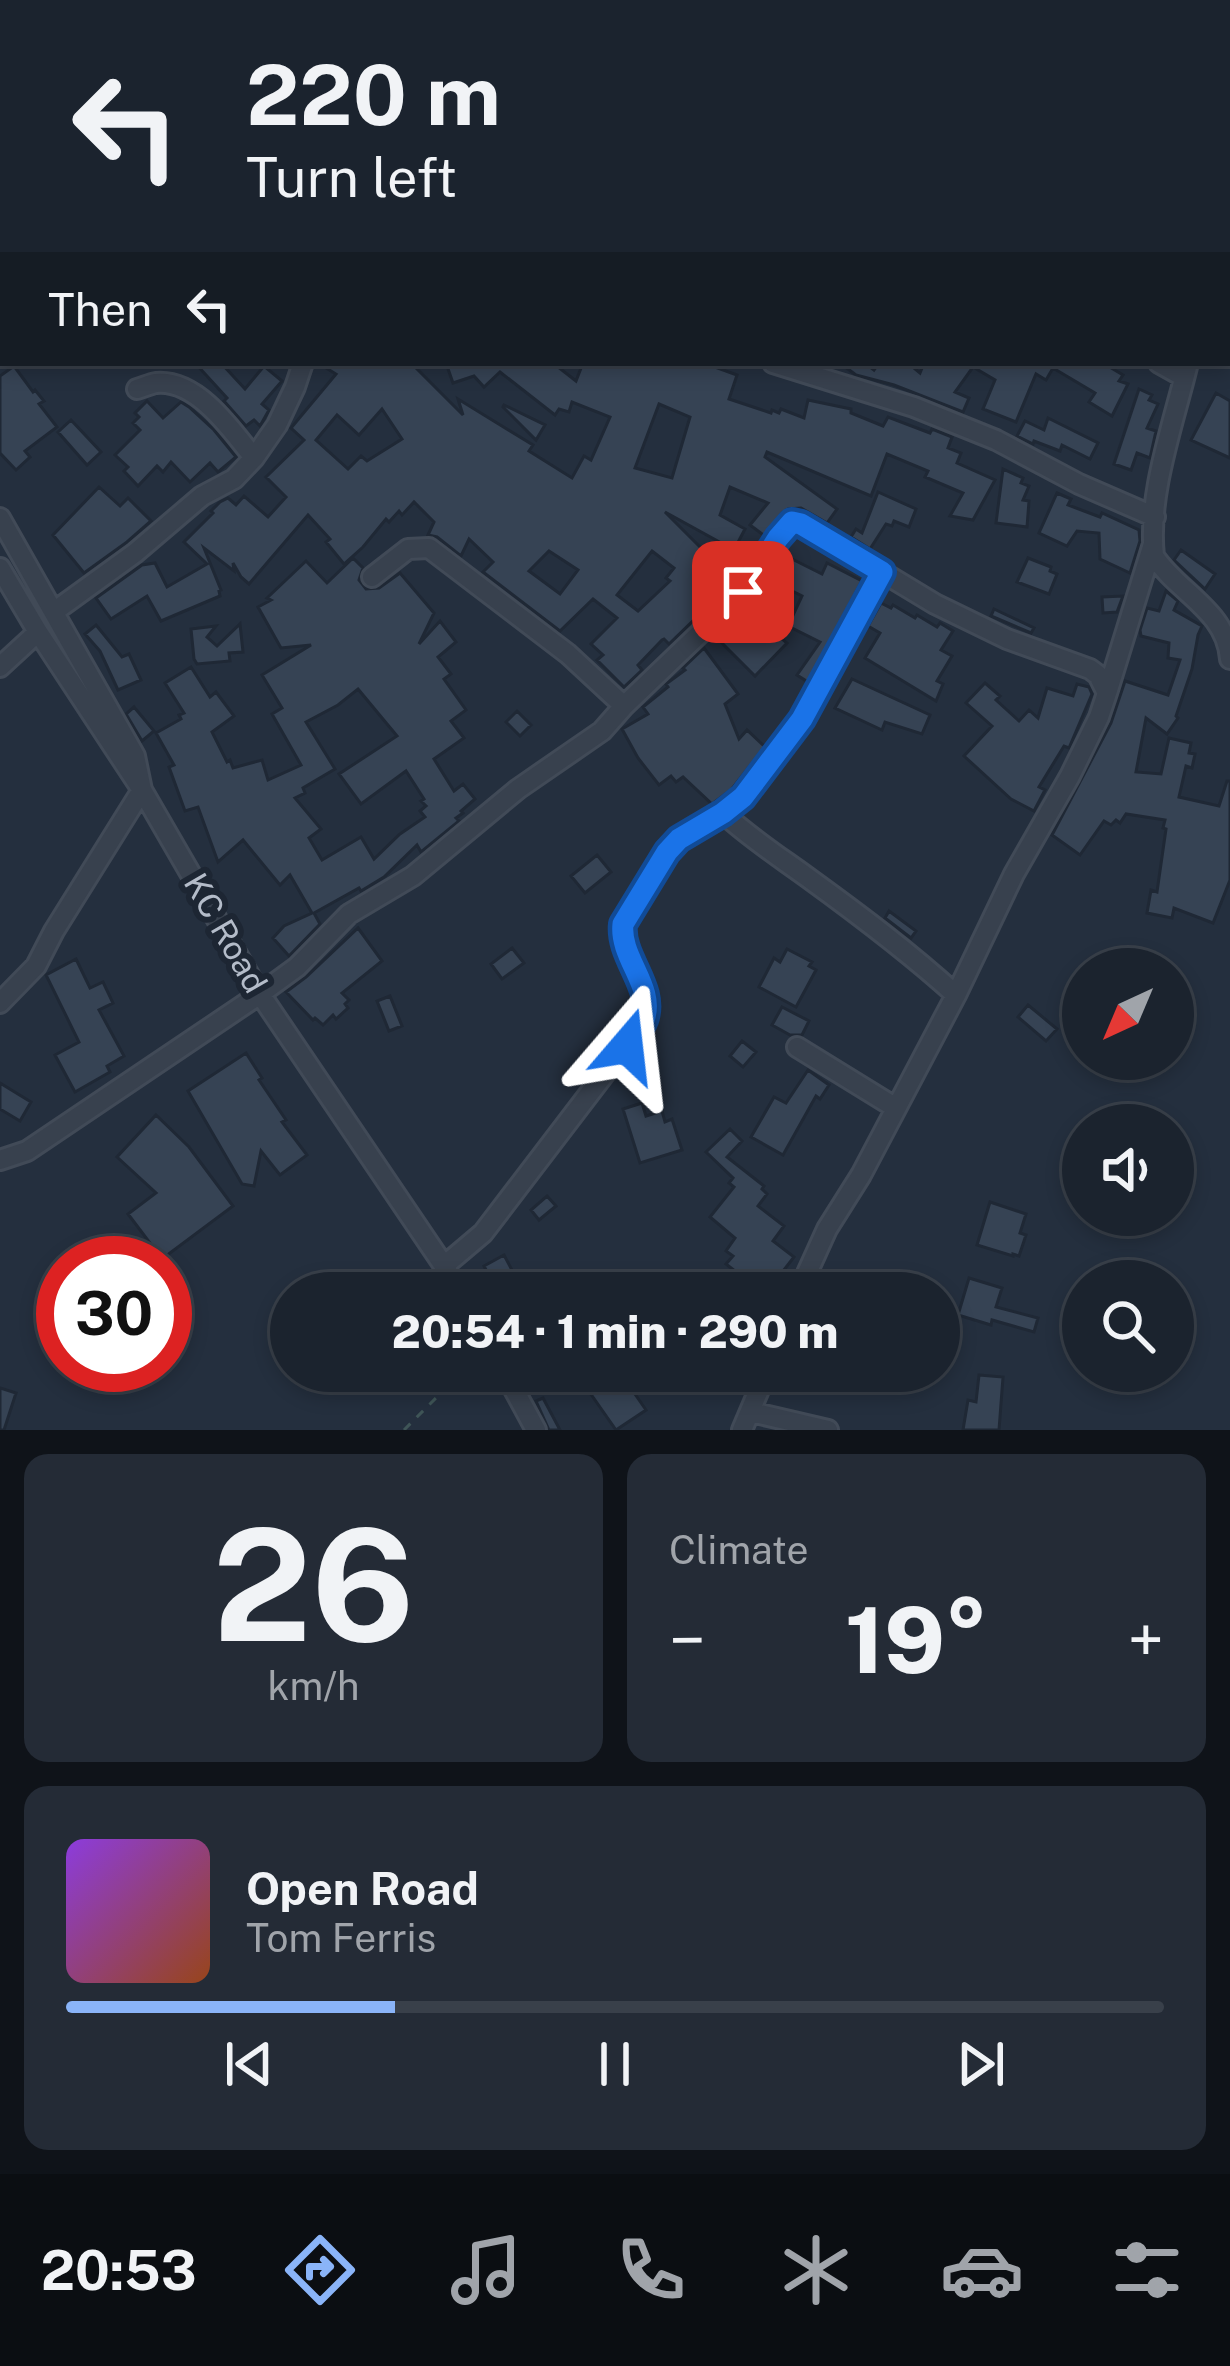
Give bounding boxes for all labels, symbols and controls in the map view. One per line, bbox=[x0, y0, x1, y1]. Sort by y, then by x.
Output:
text: 220 m bbox=[246, 45, 501, 144]
icon: left bbox=[48, 48, 204, 204]
text: Turn left bbox=[246, 146, 457, 209]
icon: left bbox=[176, 276, 242, 342]
text: Then bbox=[48, 283, 152, 336]
pin bbox=[692, 541, 794, 643]
icon: arrive bbox=[710, 559, 776, 625]
street label: KC Road bbox=[177, 867, 275, 999]
north arrow bbox=[1062, 948, 1194, 1080]
map controls bbox=[1062, 948, 1194, 1392]
position arrow bbox=[564, 983, 690, 1109]
button: sound bbox=[1062, 1104, 1194, 1236]
speed limit sign: 30 bbox=[36, 1236, 192, 1392]
button: search bbox=[1062, 1260, 1194, 1392]
text: 20:54 · 1 min · 290 m bbox=[392, 1305, 838, 1358]
text: 26 bbox=[212, 1493, 415, 1676]
text: Climate bbox=[669, 1527, 809, 1573]
text: 19° bbox=[845, 1587, 988, 1693]
text: − bbox=[669, 1601, 706, 1679]
text: + bbox=[1127, 1601, 1164, 1679]
text: km/h bbox=[268, 1663, 359, 1709]
text: Open Road bbox=[246, 1862, 479, 1915]
text: Tom Ferris bbox=[246, 1915, 436, 1961]
icon: previous bbox=[216, 2031, 282, 2097]
icon: pause bbox=[582, 2031, 648, 2097]
icon: next bbox=[948, 2031, 1014, 2097]
icon: directions bbox=[278, 2228, 362, 2312]
icon: music bbox=[444, 2228, 528, 2312]
icon: phone bbox=[609, 2228, 693, 2312]
icon: climate bbox=[774, 2228, 858, 2312]
icon: car bbox=[940, 2228, 1024, 2312]
icon: filters bbox=[1105, 2228, 1189, 2312]
text: 20:53 bbox=[41, 2239, 197, 2302]

